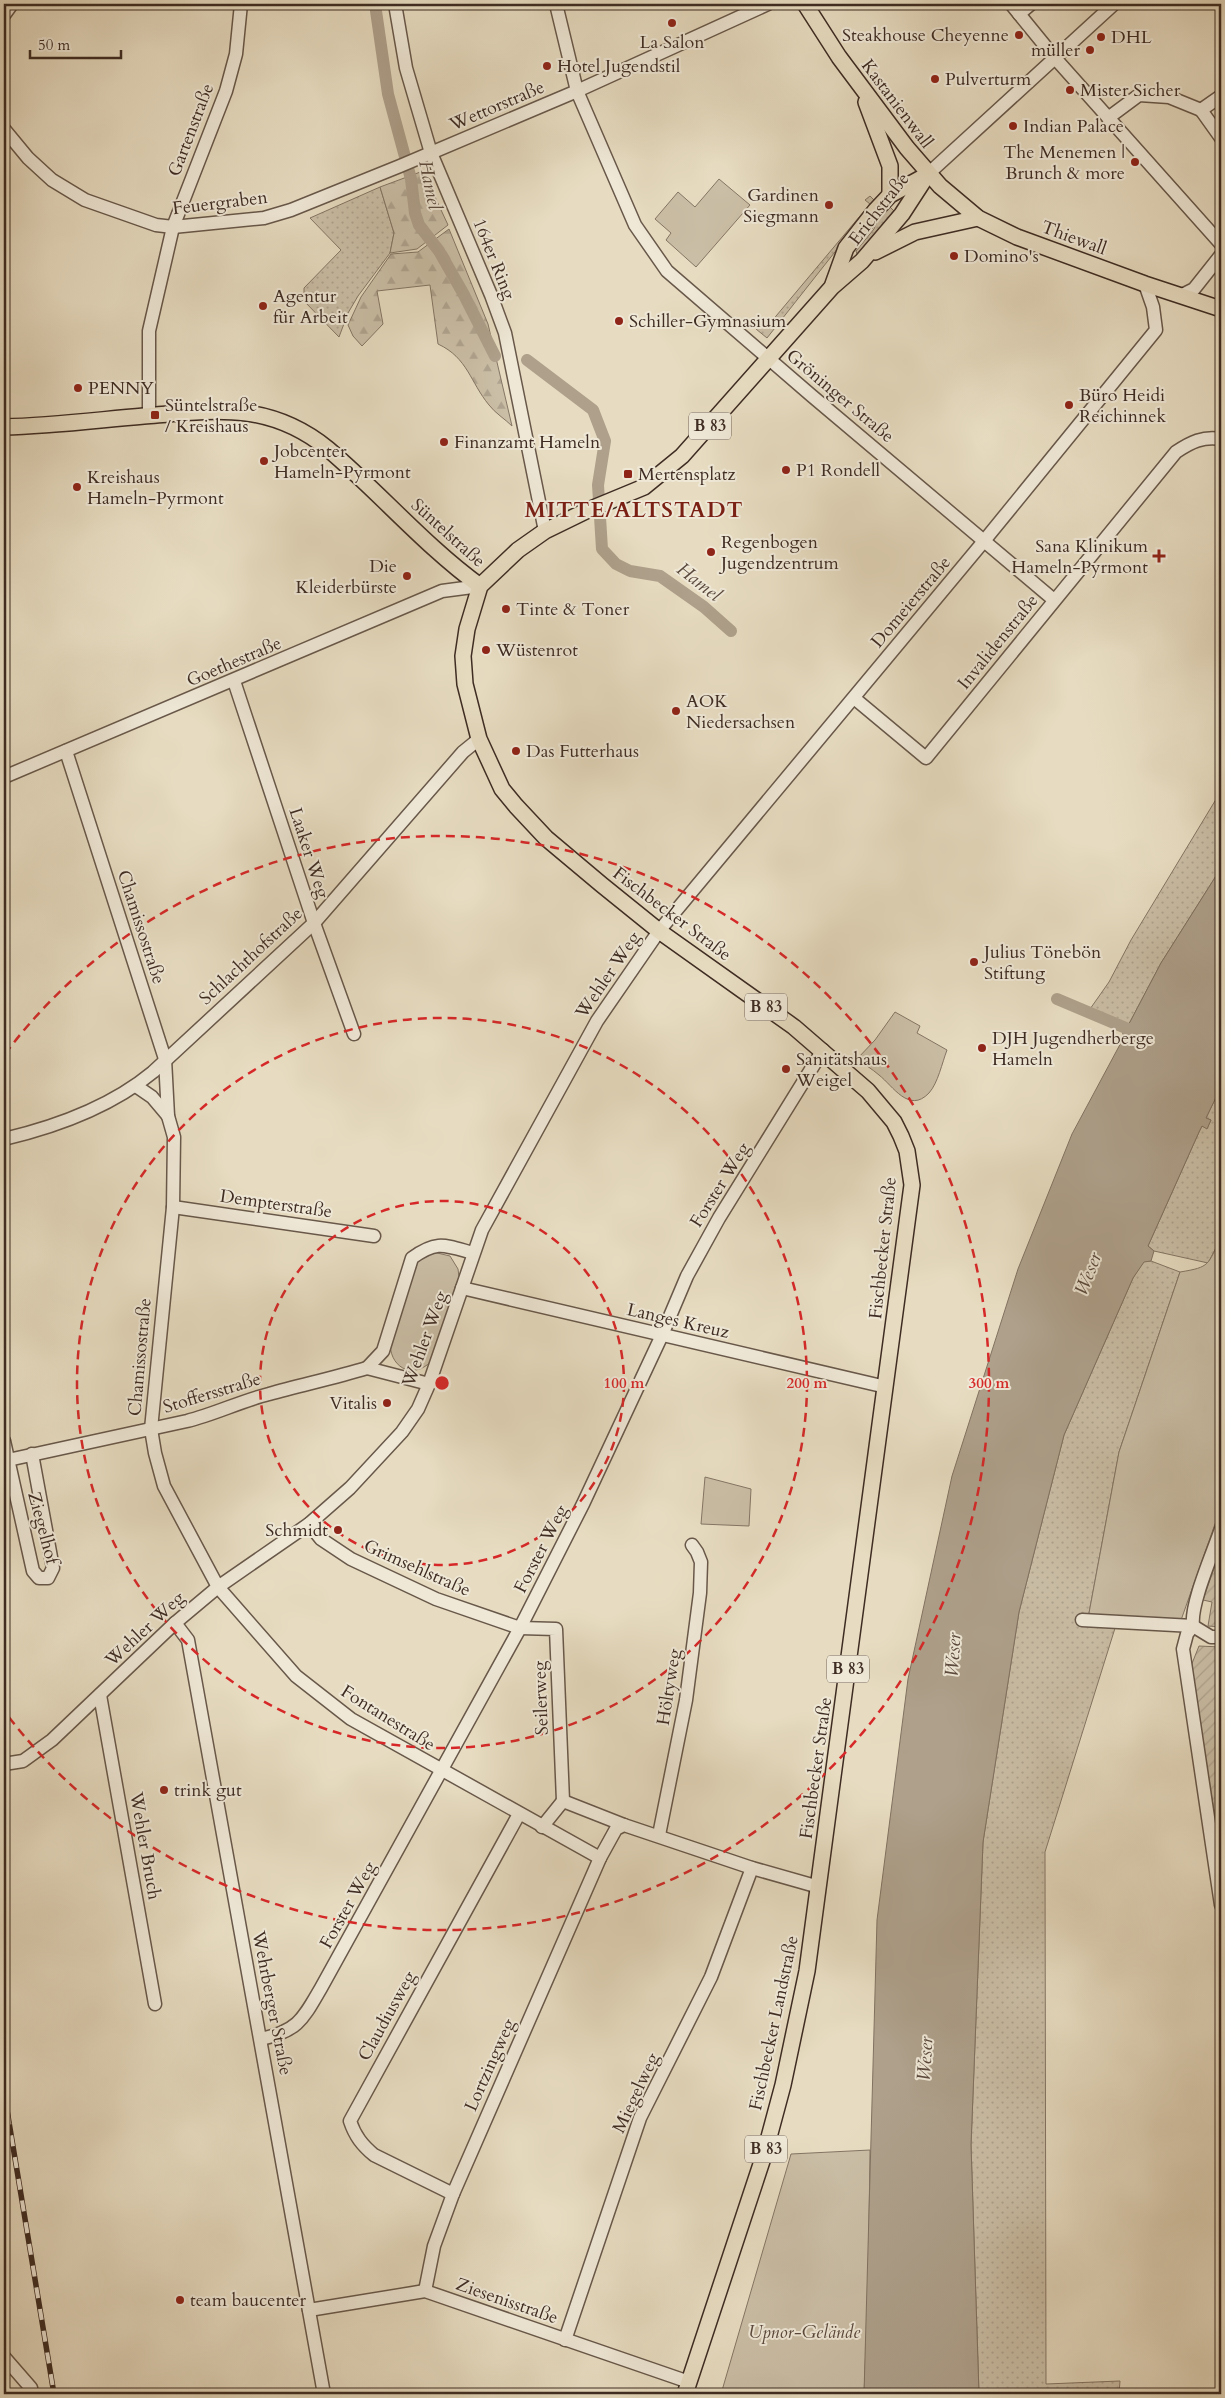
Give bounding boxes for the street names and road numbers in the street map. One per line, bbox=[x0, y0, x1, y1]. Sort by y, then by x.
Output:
street label: Kastanienwall bbox=[855, 54, 939, 154]
street label: Wettorstraße bbox=[445, 75, 548, 138]
street label: Gartenstraße bbox=[162, 80, 220, 180]
street label: Erichstraße bbox=[843, 168, 915, 250]
street label: Feuergraben bbox=[171, 185, 270, 221]
street label: 164er Ring bbox=[466, 215, 522, 304]
street label: Thiewall bbox=[1038, 215, 1110, 261]
street label: Gröninger Straße bbox=[781, 343, 899, 449]
road number: B 83 bbox=[689, 412, 731, 440]
street label: Süntelstraße bbox=[405, 493, 491, 573]
street label: Domeierstraße bbox=[865, 551, 957, 653]
street label: Invalidenstraße bbox=[952, 589, 1044, 695]
street label: Goethestraße bbox=[183, 631, 285, 693]
street label: Laaker Weg bbox=[283, 805, 336, 902]
street label: Fischbecker Straße bbox=[608, 861, 736, 967]
street label: Chamissostraße bbox=[111, 867, 171, 987]
street label: Schlachthofstraße bbox=[194, 901, 308, 1011]
street label: Wehler Weg bbox=[569, 926, 647, 1024]
road number: B 83 bbox=[745, 994, 787, 1020]
street label: Forster Weg bbox=[684, 1137, 757, 1232]
street label: Fischbecker Straße bbox=[863, 1176, 903, 1320]
street label: Dempterstraße bbox=[218, 1184, 334, 1224]
street label: Wehler Weg bbox=[396, 1287, 454, 1391]
street label: Chamissostraße bbox=[122, 1297, 158, 1417]
street label: Langes Kreuz bbox=[624, 1297, 732, 1345]
street label: Stoffersstraße bbox=[160, 1366, 264, 1420]
street label: Ziegelhof bbox=[21, 1489, 66, 1570]
street label: Forster Weg bbox=[508, 1500, 574, 1597]
street label: Grimsehlstraße bbox=[360, 1533, 474, 1603]
street label: Wehler Weg bbox=[99, 1585, 191, 1673]
street label: Höltyweg bbox=[651, 1646, 688, 1727]
road number: B 83 bbox=[827, 1656, 869, 1682]
street label: Seilerweg bbox=[527, 1660, 555, 1736]
street label: Fontanestraße bbox=[336, 1679, 440, 1757]
street label: Fischbecker Straße bbox=[794, 1696, 838, 1840]
street label: Wehler Bruch bbox=[123, 1789, 167, 1902]
street label: Forster Weg bbox=[314, 1856, 383, 1953]
street label: Wehrberger Straße bbox=[246, 1928, 298, 2077]
street label: Fischbecker Landstraße bbox=[743, 1933, 805, 2113]
street label: Claudiusweg bbox=[352, 1966, 422, 2065]
street label: Lortzingweg bbox=[458, 2014, 522, 2115]
street label: Miegelweg bbox=[607, 2048, 666, 2137]
road number: B 83 bbox=[745, 2136, 787, 2162]
street label: Ziesenisstraße bbox=[453, 2272, 561, 2330]

